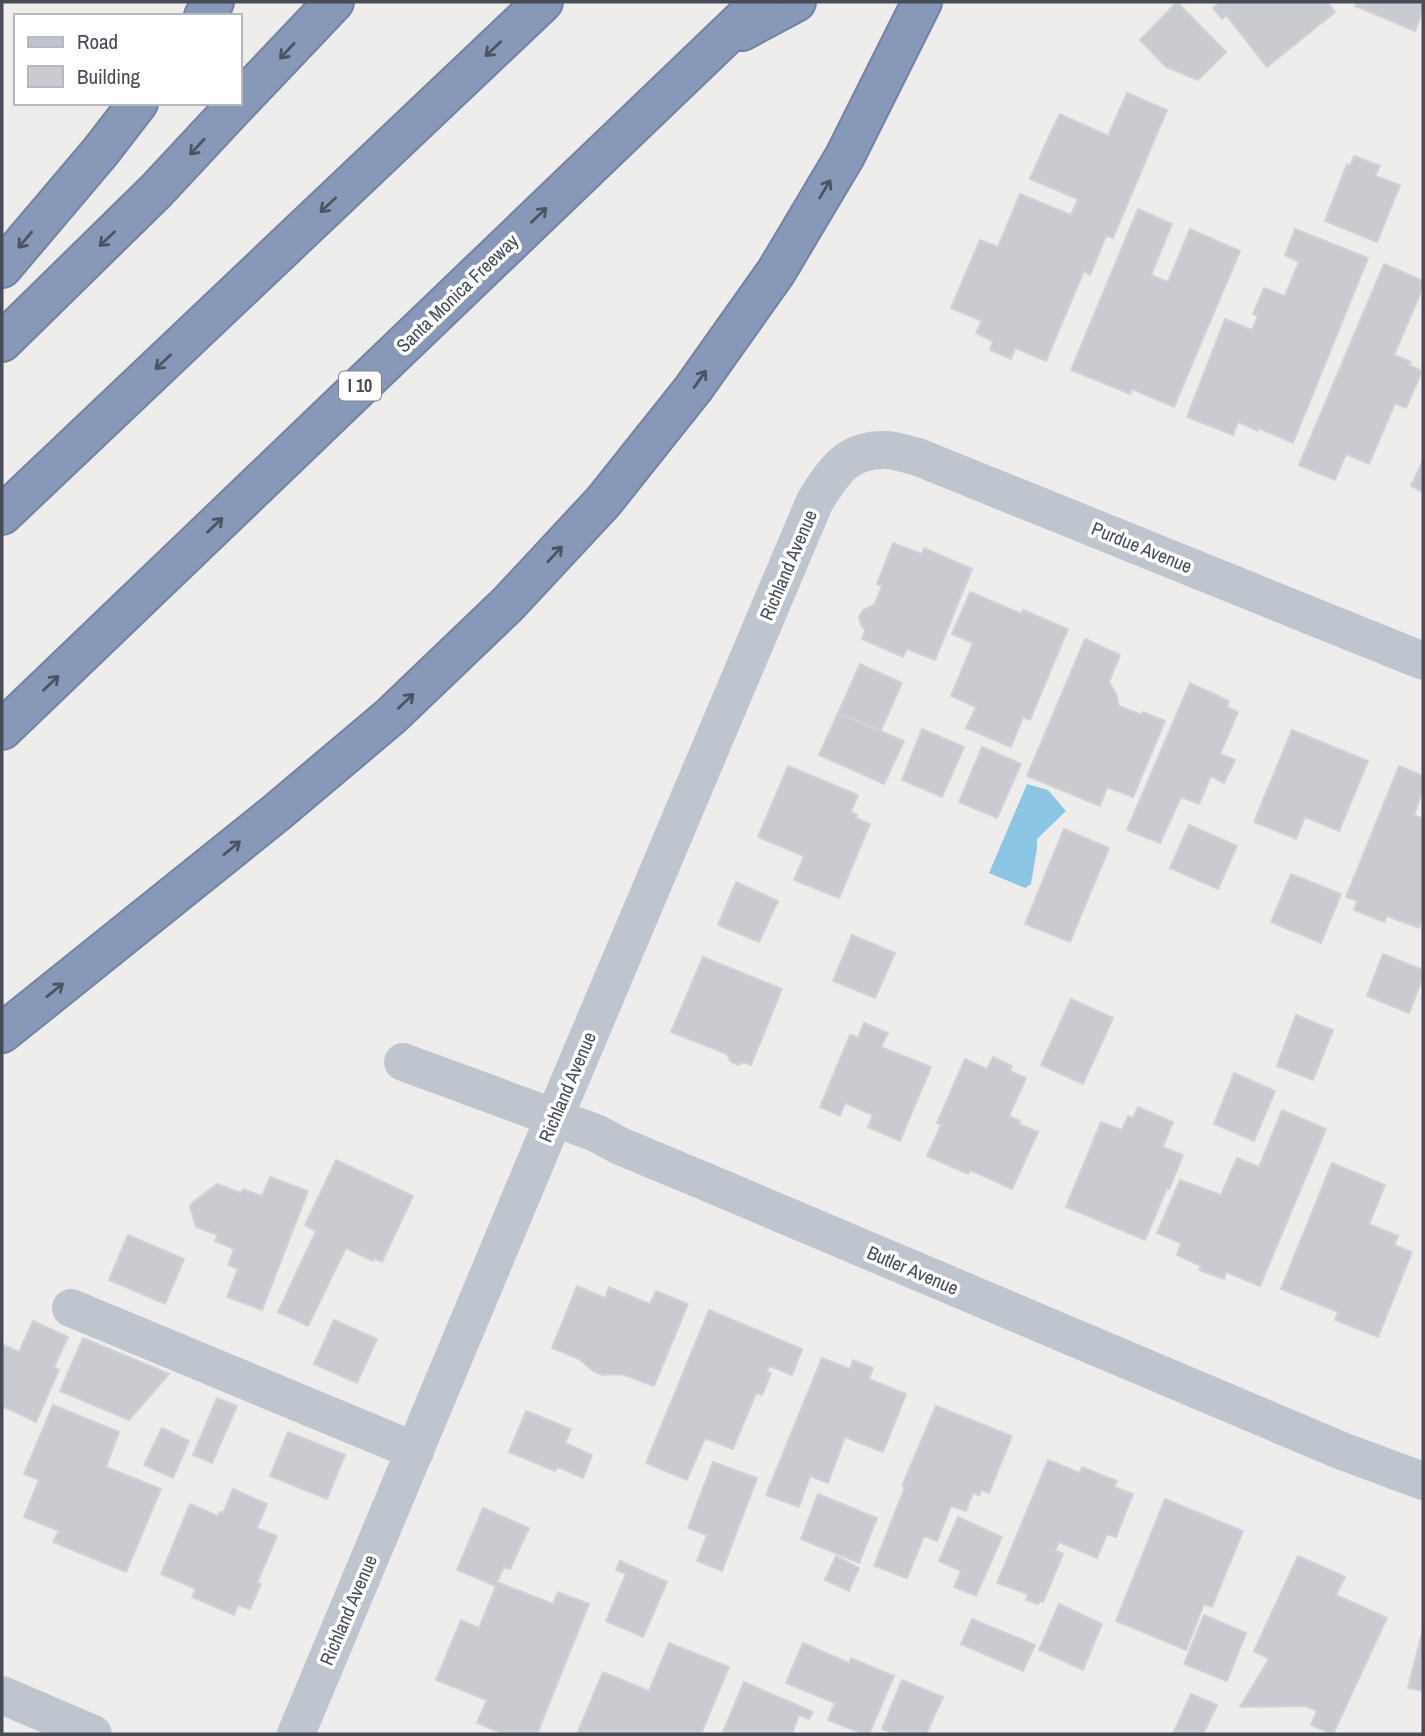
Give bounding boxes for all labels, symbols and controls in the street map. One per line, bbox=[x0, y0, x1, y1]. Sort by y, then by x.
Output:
legend bbox=[14, 14, 242, 105]
text: Road bbox=[77, 27, 118, 56]
one-way arrow bbox=[485, 40, 502, 57]
one-way arrow bbox=[278, 43, 295, 60]
text: Building bbox=[77, 62, 141, 91]
one-way arrow bbox=[188, 138, 205, 155]
one-way arrow bbox=[818, 180, 832, 200]
one-way arrow bbox=[320, 197, 337, 214]
one-way arrow bbox=[530, 207, 547, 224]
street label: Santa Monica Freeway bbox=[390, 228, 524, 358]
one-way arrow bbox=[99, 230, 116, 247]
one-way arrow bbox=[17, 231, 33, 249]
one-way arrow bbox=[155, 353, 172, 370]
one-way arrow bbox=[693, 370, 707, 389]
road number: I 10 bbox=[339, 372, 381, 400]
street label: Richland Avenue bbox=[753, 506, 823, 624]
street label: Purdue Avenue bbox=[1088, 515, 1196, 579]
one-way arrow bbox=[206, 517, 223, 534]
one-way arrow bbox=[546, 546, 563, 563]
one-way arrow bbox=[42, 674, 59, 691]
one-way arrow bbox=[398, 693, 415, 710]
one-way arrow bbox=[223, 840, 241, 856]
one-way arrow bbox=[45, 983, 64, 998]
street label: Richland Avenue bbox=[532, 1028, 602, 1146]
street label: Butler Avenue bbox=[863, 1239, 963, 1301]
street label: Richland Avenue bbox=[313, 1551, 383, 1669]

